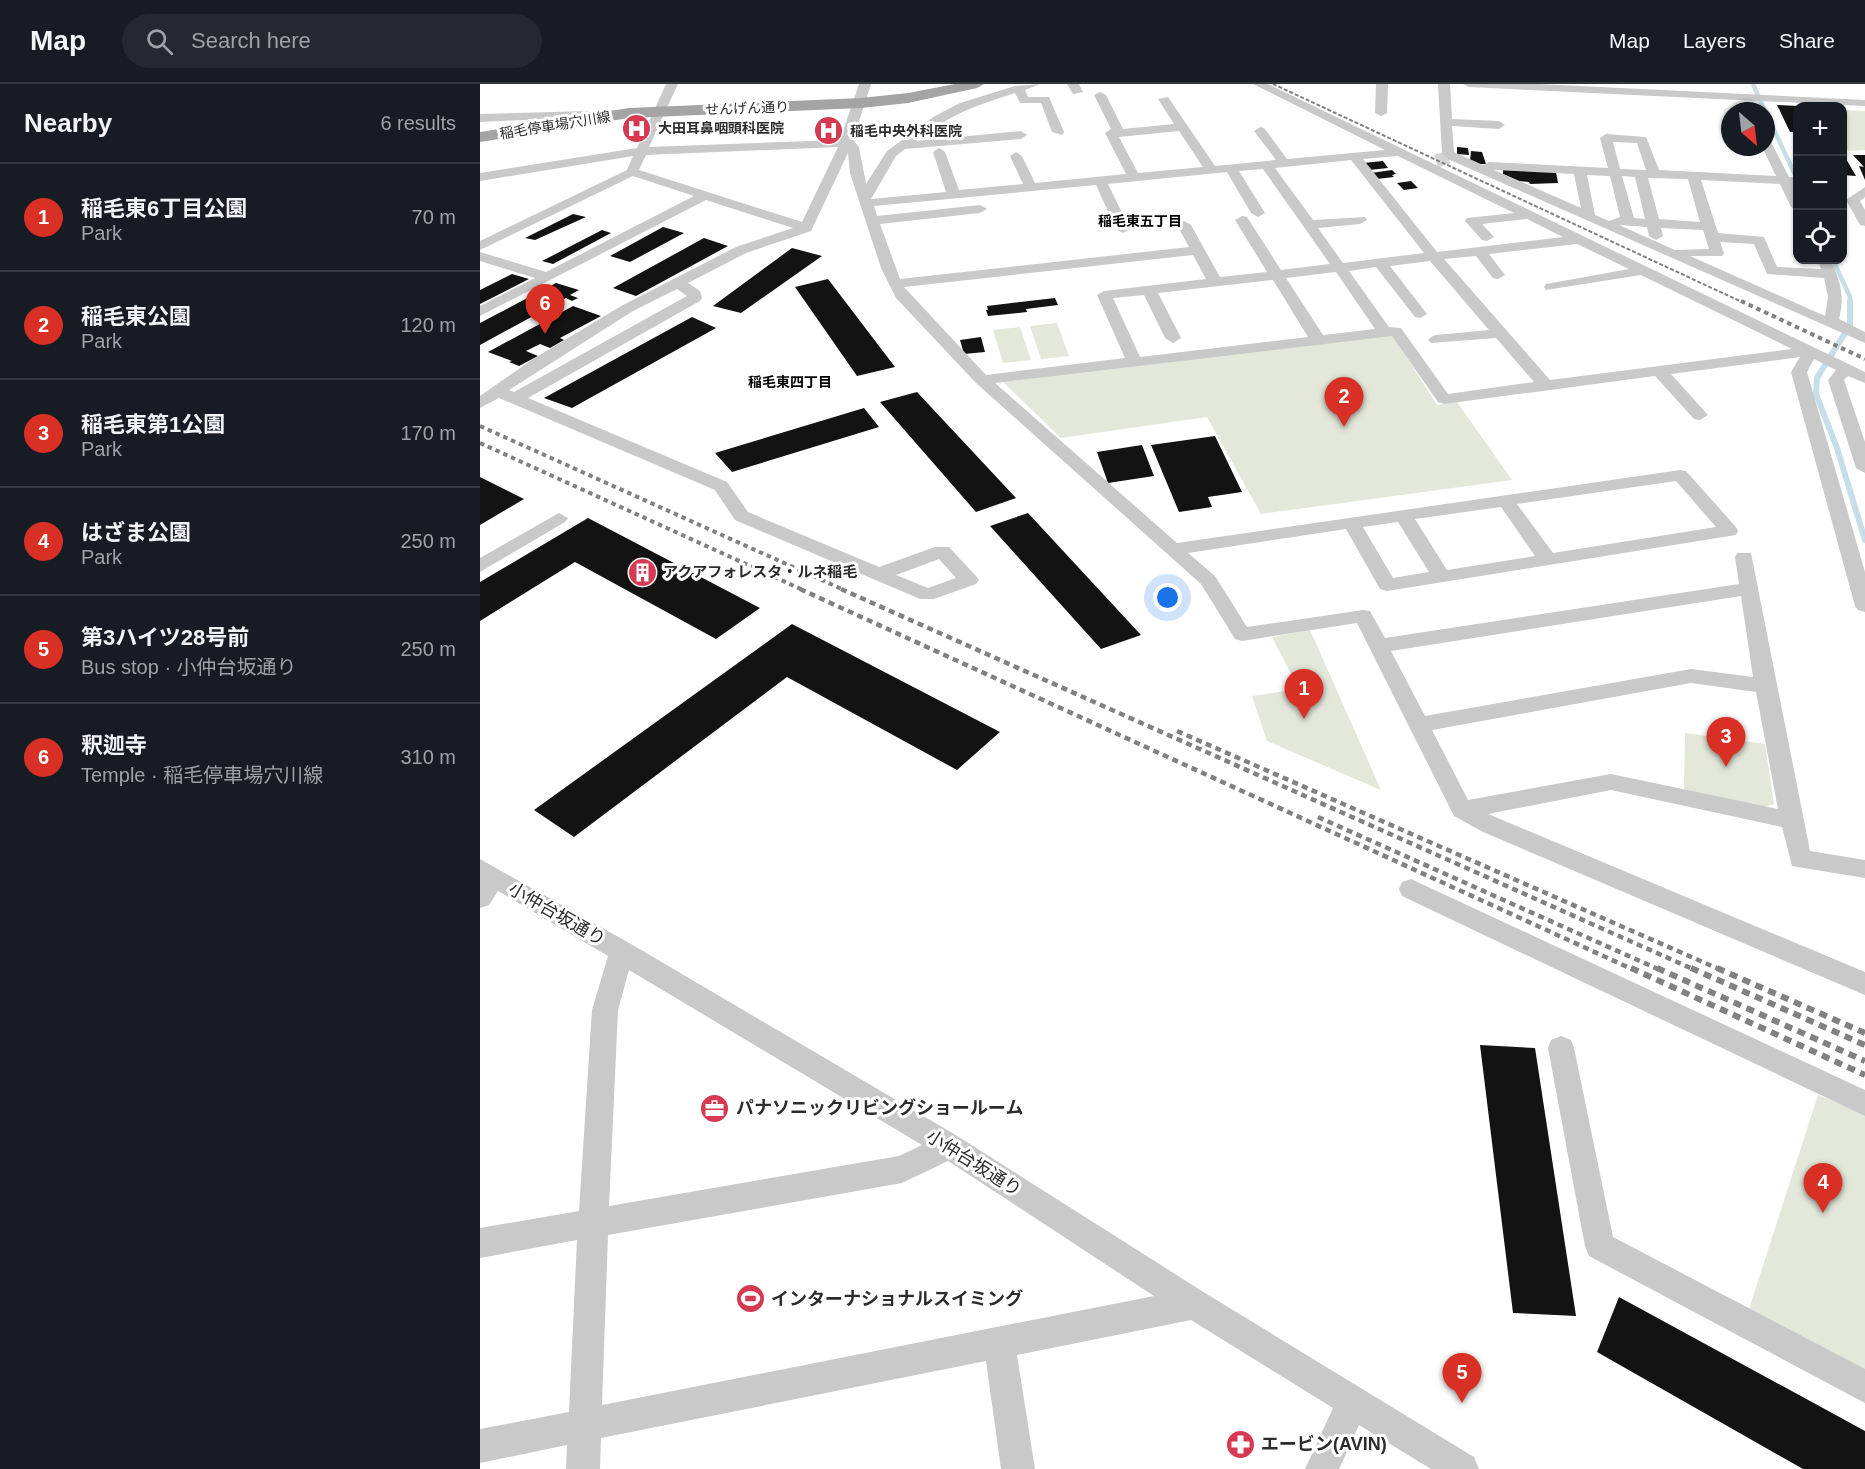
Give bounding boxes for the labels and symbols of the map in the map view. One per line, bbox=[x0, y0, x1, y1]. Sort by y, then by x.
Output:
street label: せんげん通り bbox=[705, 99, 789, 117]
north arrow bbox=[1721, 102, 1775, 156]
street label: 稲毛停車場穴川線 bbox=[498, 108, 612, 142]
hospital icon: 大田耳鼻咽頭科医院 bbox=[621, 112, 653, 144]
hospital icon: 稲毛中央外科医院 bbox=[813, 115, 845, 147]
place label: 大田耳鼻咽頭科医院 bbox=[658, 120, 784, 136]
place label: 稲毛中央外科医院 bbox=[850, 123, 962, 139]
district label: 稲毛東五丁目 bbox=[1098, 213, 1182, 229]
pin: 6 bbox=[526, 284, 564, 334]
district label: 稲毛東四丁目 bbox=[748, 374, 832, 390]
pin: 2 bbox=[1324, 378, 1364, 427]
building icon: アクアフォレスタ・ルネ稲毛 bbox=[626, 556, 658, 588]
place label: アクアフォレスタ・ルネ稲毛 bbox=[663, 563, 857, 580]
your location bbox=[1153, 583, 1182, 612]
pin: 1 bbox=[1284, 670, 1324, 719]
pin: 3 bbox=[1706, 718, 1746, 767]
street label: 小仲台坂通り bbox=[505, 878, 609, 950]
office icon: パナソニックリビングショールーム bbox=[699, 1092, 731, 1124]
place label: パナソニックリビングショールーム bbox=[736, 1098, 1023, 1118]
street label: 小仲台坂通り bbox=[923, 1126, 1025, 1200]
pin: 4 bbox=[1804, 1164, 1842, 1213]
sports icon: インターナショナルスイミング bbox=[734, 1283, 766, 1315]
place label: インターナショナルスイミング bbox=[771, 1289, 1023, 1309]
pin: 5 bbox=[1442, 1354, 1482, 1403]
pharmacy icon: エービン(AVIN) bbox=[1224, 1428, 1256, 1460]
place label: エービン(AVIN) bbox=[1261, 1434, 1387, 1454]

